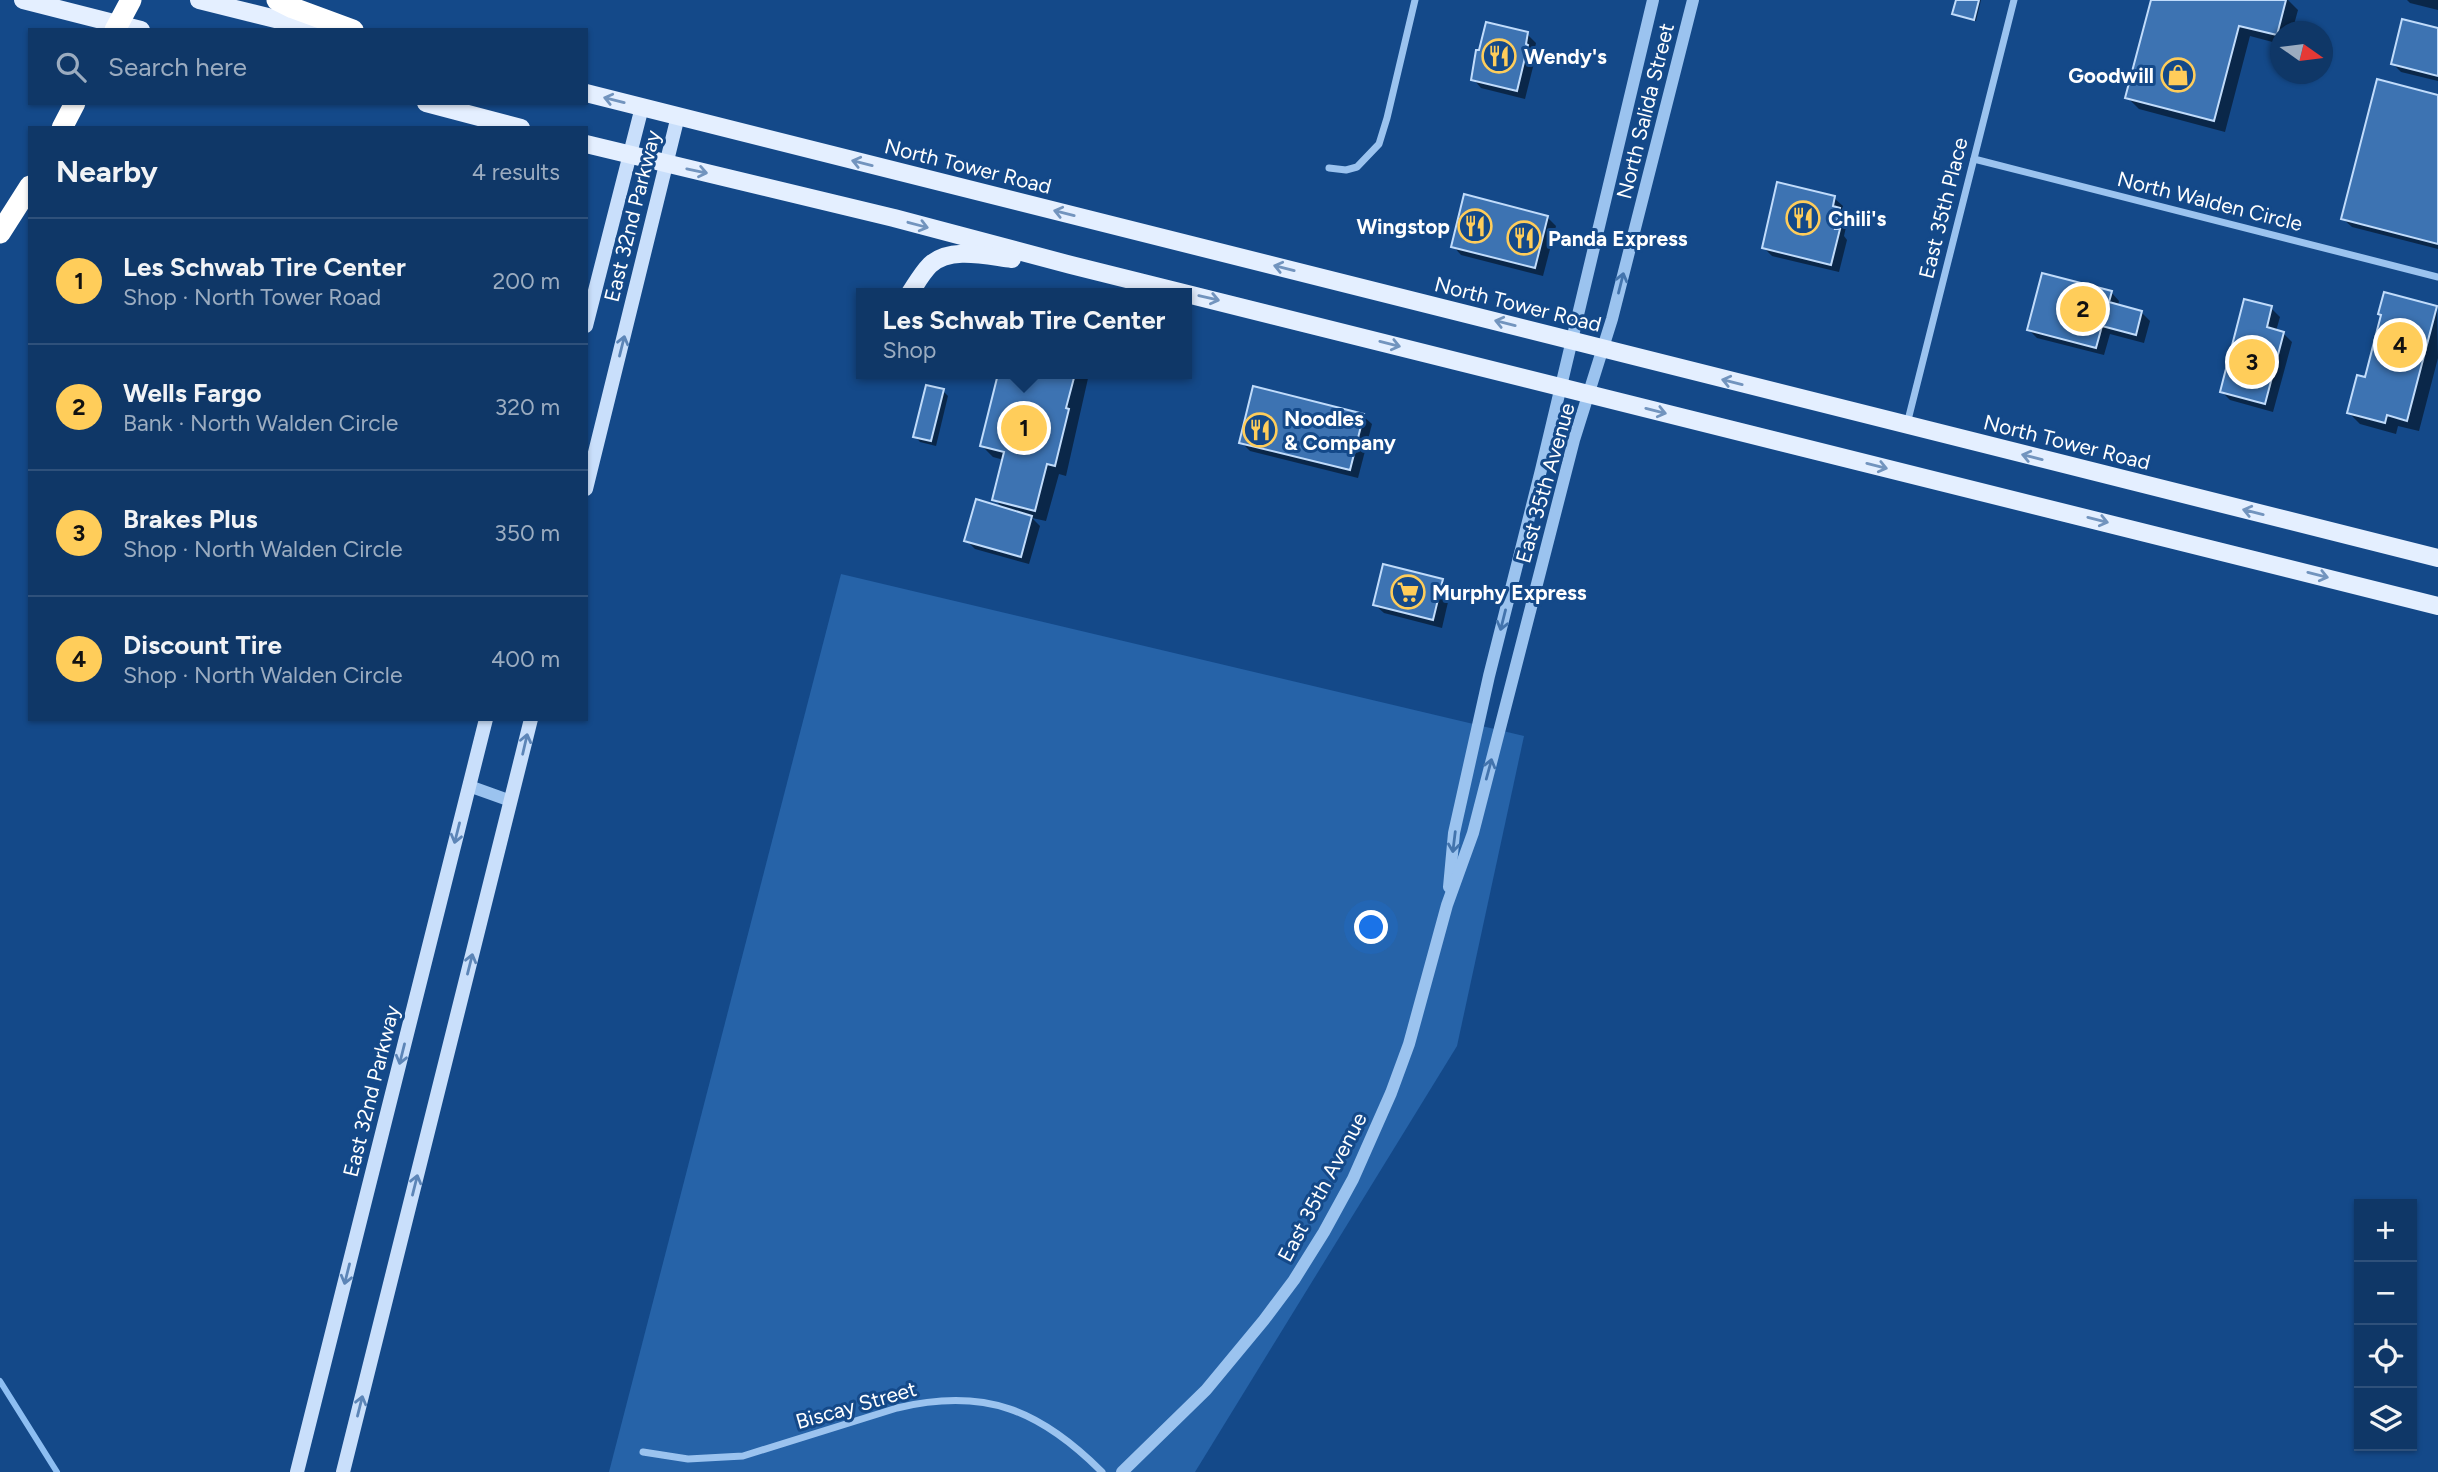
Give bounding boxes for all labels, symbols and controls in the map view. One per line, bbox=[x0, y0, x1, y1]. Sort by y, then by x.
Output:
street label: North Salida Street bbox=[1611, 20, 1679, 202]
north arrow bbox=[2270, 21, 2333, 84]
search box bbox=[28, 28, 588, 105]
restaurant icon: Wendy's bbox=[1480, 37, 1518, 75]
place label: Wendy's bbox=[1524, 44, 1607, 69]
icon: search bbox=[52, 48, 90, 86]
text: Search here bbox=[108, 51, 247, 83]
shop icon: Goodwill bbox=[2159, 56, 2197, 94]
place label: Goodwill bbox=[2068, 63, 2154, 88]
one-way arrow bbox=[603, 93, 626, 106]
street label: East 32nd Parkway bbox=[599, 127, 665, 305]
street label: North Tower Road bbox=[882, 133, 1054, 199]
street label: East 35th Place bbox=[1913, 135, 1973, 281]
text: Nearby bbox=[56, 153, 158, 190]
one-way arrow bbox=[851, 156, 874, 169]
text: 4 results bbox=[472, 158, 560, 186]
one-way arrow bbox=[685, 165, 707, 178]
street label: North Walden Circle bbox=[2115, 166, 2305, 236]
restaurant icon: Chili's bbox=[1784, 199, 1822, 237]
one-way arrow bbox=[1053, 206, 1075, 219]
place label: Chili's bbox=[1828, 206, 1887, 231]
restaurant icon: Wingstop bbox=[1456, 207, 1494, 245]
place label: Wingstop bbox=[1356, 214, 1450, 239]
one-way arrow bbox=[906, 219, 928, 232]
restaurant icon: Panda Express bbox=[1505, 219, 1543, 257]
place label: Panda Express bbox=[1548, 226, 1688, 251]
text: Les Schwab Tire Center bbox=[123, 251, 406, 283]
one-way arrow bbox=[1273, 261, 1296, 274]
text: 1 bbox=[74, 267, 84, 295]
text: 200 m bbox=[492, 267, 560, 295]
street label: North Tower Road bbox=[1432, 271, 1604, 337]
one-way arrow bbox=[1615, 272, 1628, 295]
text: Shop · North Tower Road bbox=[123, 283, 381, 311]
pin: 2 bbox=[2060, 283, 2106, 335]
popup bbox=[856, 288, 1192, 379]
one-way arrow bbox=[1197, 292, 1220, 306]
text: Les Schwab Tire Center bbox=[883, 304, 1165, 336]
one-way arrow bbox=[1494, 316, 1517, 329]
pin: 4 bbox=[2377, 319, 2423, 371]
one-way arrow bbox=[616, 335, 629, 358]
text: Shop bbox=[883, 336, 936, 364]
pin: 3 bbox=[2229, 336, 2275, 388]
one-way arrow bbox=[1378, 338, 1401, 351]
one-way arrow bbox=[1721, 375, 1743, 388]
text: Wells Fargo bbox=[123, 377, 262, 409]
text: 2 bbox=[72, 393, 86, 421]
text: 320 m bbox=[495, 393, 560, 421]
street label: East 35th Avenue bbox=[1510, 400, 1580, 566]
pin: 1 bbox=[1001, 402, 1047, 454]
one-way arrow bbox=[1644, 405, 1667, 418]
place label: Noodles & Company bbox=[1284, 406, 1397, 455]
text: Bank · North Walden Circle bbox=[123, 409, 398, 437]
street label: North Tower Road bbox=[1981, 409, 2153, 475]
restaurant icon: Noodles & Company bbox=[1241, 411, 1279, 449]
one-way arrow bbox=[2021, 450, 2044, 463]
one-way arrow bbox=[1865, 459, 1888, 473]
text: Brakes Plus bbox=[123, 503, 258, 535]
one-way arrow bbox=[2242, 505, 2265, 518]
one-way arrow bbox=[2086, 514, 2109, 527]
text: 3 bbox=[73, 519, 85, 547]
text: 350 m bbox=[494, 519, 560, 547]
text: Shop · North Walden Circle bbox=[123, 535, 402, 563]
one-way arrow bbox=[2307, 569, 2329, 582]
supermarket icon: Murphy Express bbox=[1389, 573, 1427, 611]
place label: Murphy Express bbox=[1432, 580, 1587, 605]
one-way arrow bbox=[1496, 608, 1509, 631]
text: Discount Tire bbox=[123, 629, 282, 661]
text: 4 bbox=[72, 645, 86, 673]
text: 400 m bbox=[491, 645, 560, 673]
text: Shop · North Walden Circle bbox=[123, 661, 402, 689]
one-way arrow bbox=[519, 733, 532, 756]
one-way arrow bbox=[1483, 759, 1496, 781]
one-way arrow bbox=[450, 821, 463, 844]
one-way arrow bbox=[1447, 830, 1460, 853]
your location bbox=[1354, 910, 1388, 944]
one-way arrow bbox=[464, 953, 477, 976]
street label: East 32nd Parkway bbox=[338, 1002, 404, 1180]
one-way arrow bbox=[395, 1042, 408, 1065]
street label: East 35th Avenue bbox=[1272, 1108, 1372, 1266]
one-way arrow bbox=[409, 1174, 422, 1197]
map controls bbox=[2354, 1199, 2417, 1451]
button: + bbox=[2354, 1199, 2417, 1262]
button: − bbox=[2354, 1262, 2417, 1325]
one-way arrow bbox=[340, 1263, 353, 1285]
button: locate bbox=[2354, 1325, 2417, 1388]
street label: Biscay Street bbox=[793, 1376, 919, 1434]
button: layers bbox=[2354, 1388, 2417, 1451]
one-way arrow bbox=[354, 1395, 367, 1418]

